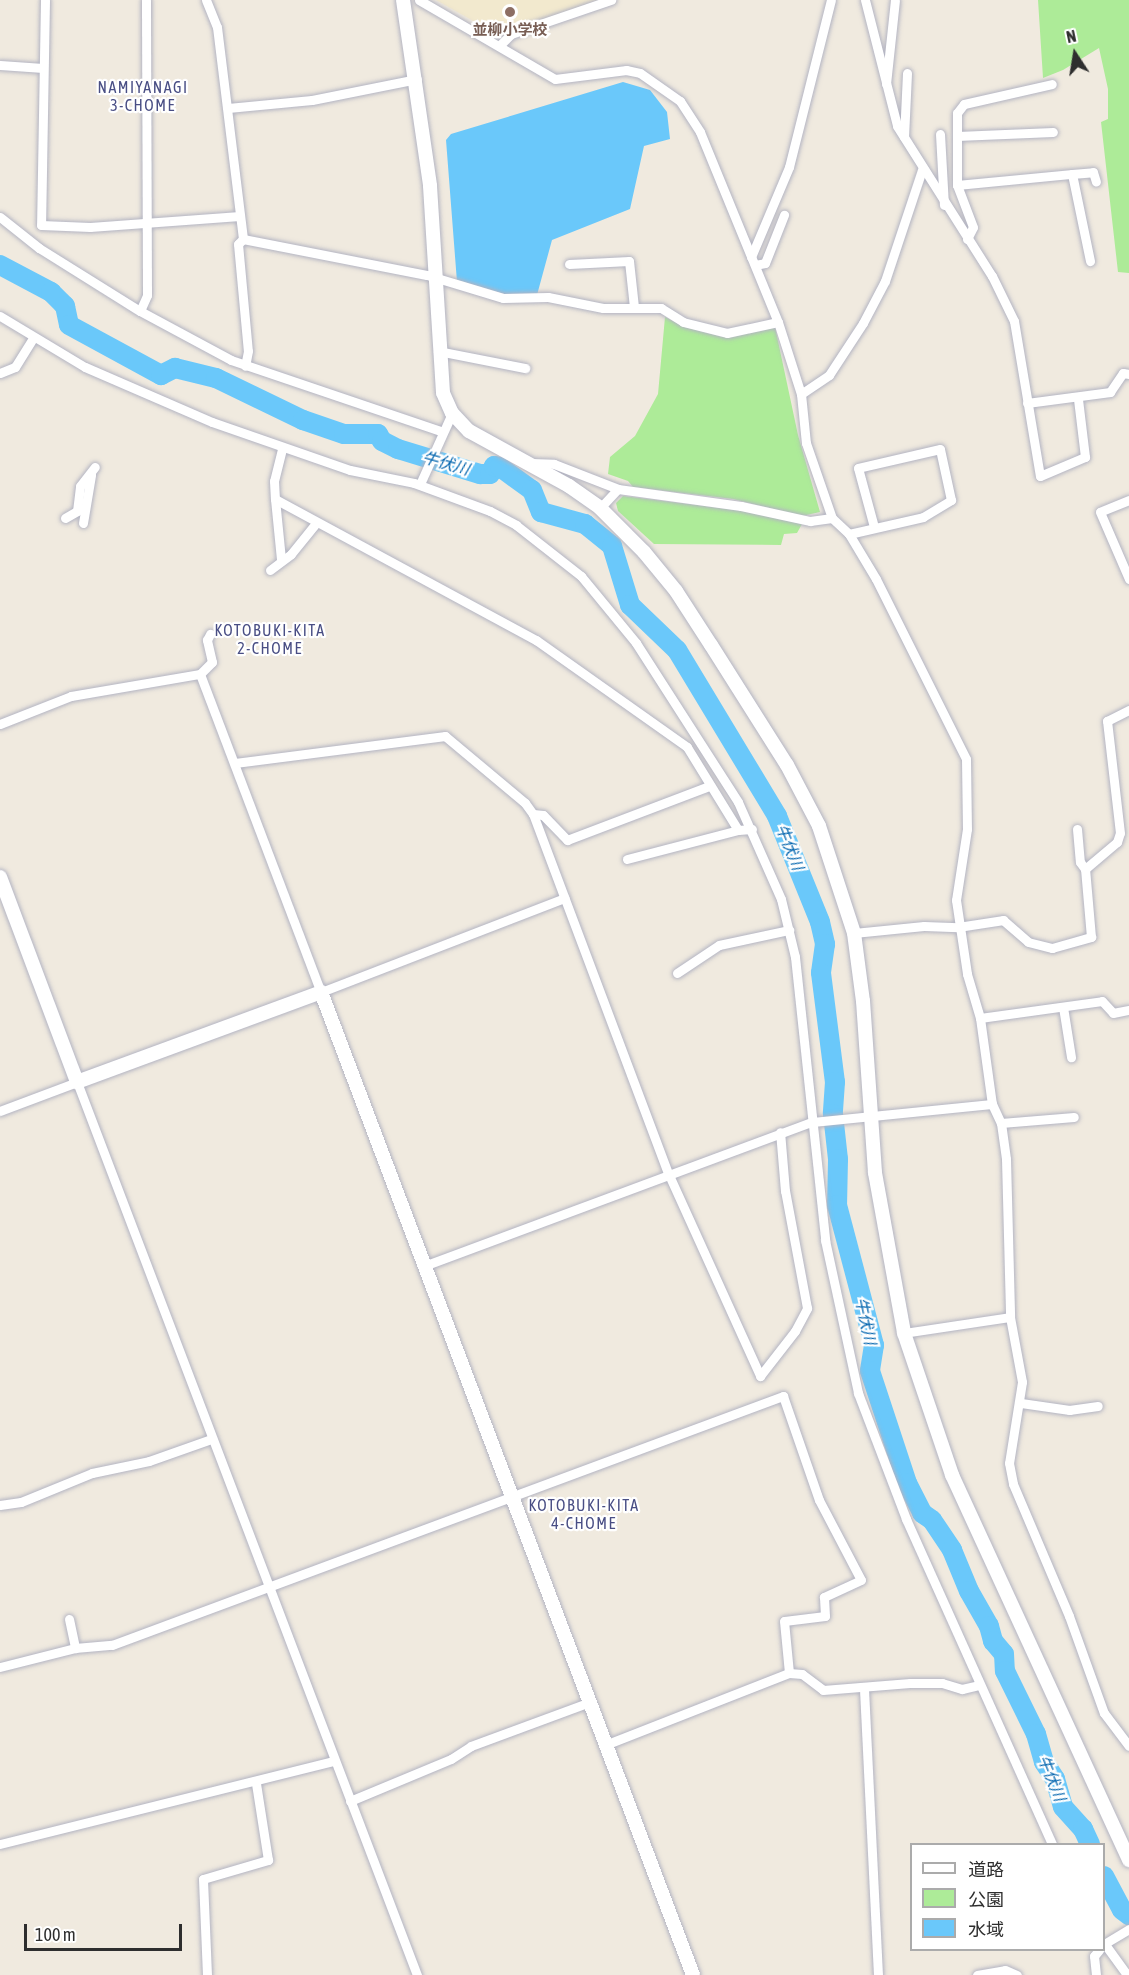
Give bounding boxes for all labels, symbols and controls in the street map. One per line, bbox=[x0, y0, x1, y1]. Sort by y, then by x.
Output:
marker: 並柳小学校 bbox=[503, 5, 517, 19]
place label: 並柳小学校 bbox=[473, 21, 547, 39]
north arrow bbox=[1045, 24, 1105, 84]
text: N bbox=[1065, 27, 1078, 46]
district label: NAMIYANAGI 3-CHOME bbox=[97, 77, 189, 115]
water label: 牛伏川 bbox=[420, 447, 472, 479]
district label: KOTOBUKI-KITA 2-CHOME bbox=[214, 620, 326, 658]
water label: 牛伏川 bbox=[772, 821, 808, 873]
water label: 牛伏川 bbox=[852, 1296, 880, 1346]
district label: KOTOBUKI-KITA 4-CHOME bbox=[528, 1495, 640, 1533]
water label: 牛伏川 bbox=[1034, 1752, 1070, 1804]
legend bbox=[910, 1843, 1105, 1951]
text: 道路 bbox=[968, 1859, 1004, 1880]
text: 公園 bbox=[968, 1889, 1004, 1910]
scale bar bbox=[27, 1912, 184, 1950]
text: 水域 bbox=[968, 1919, 1004, 1940]
text: 100 m bbox=[35, 1924, 76, 1945]

